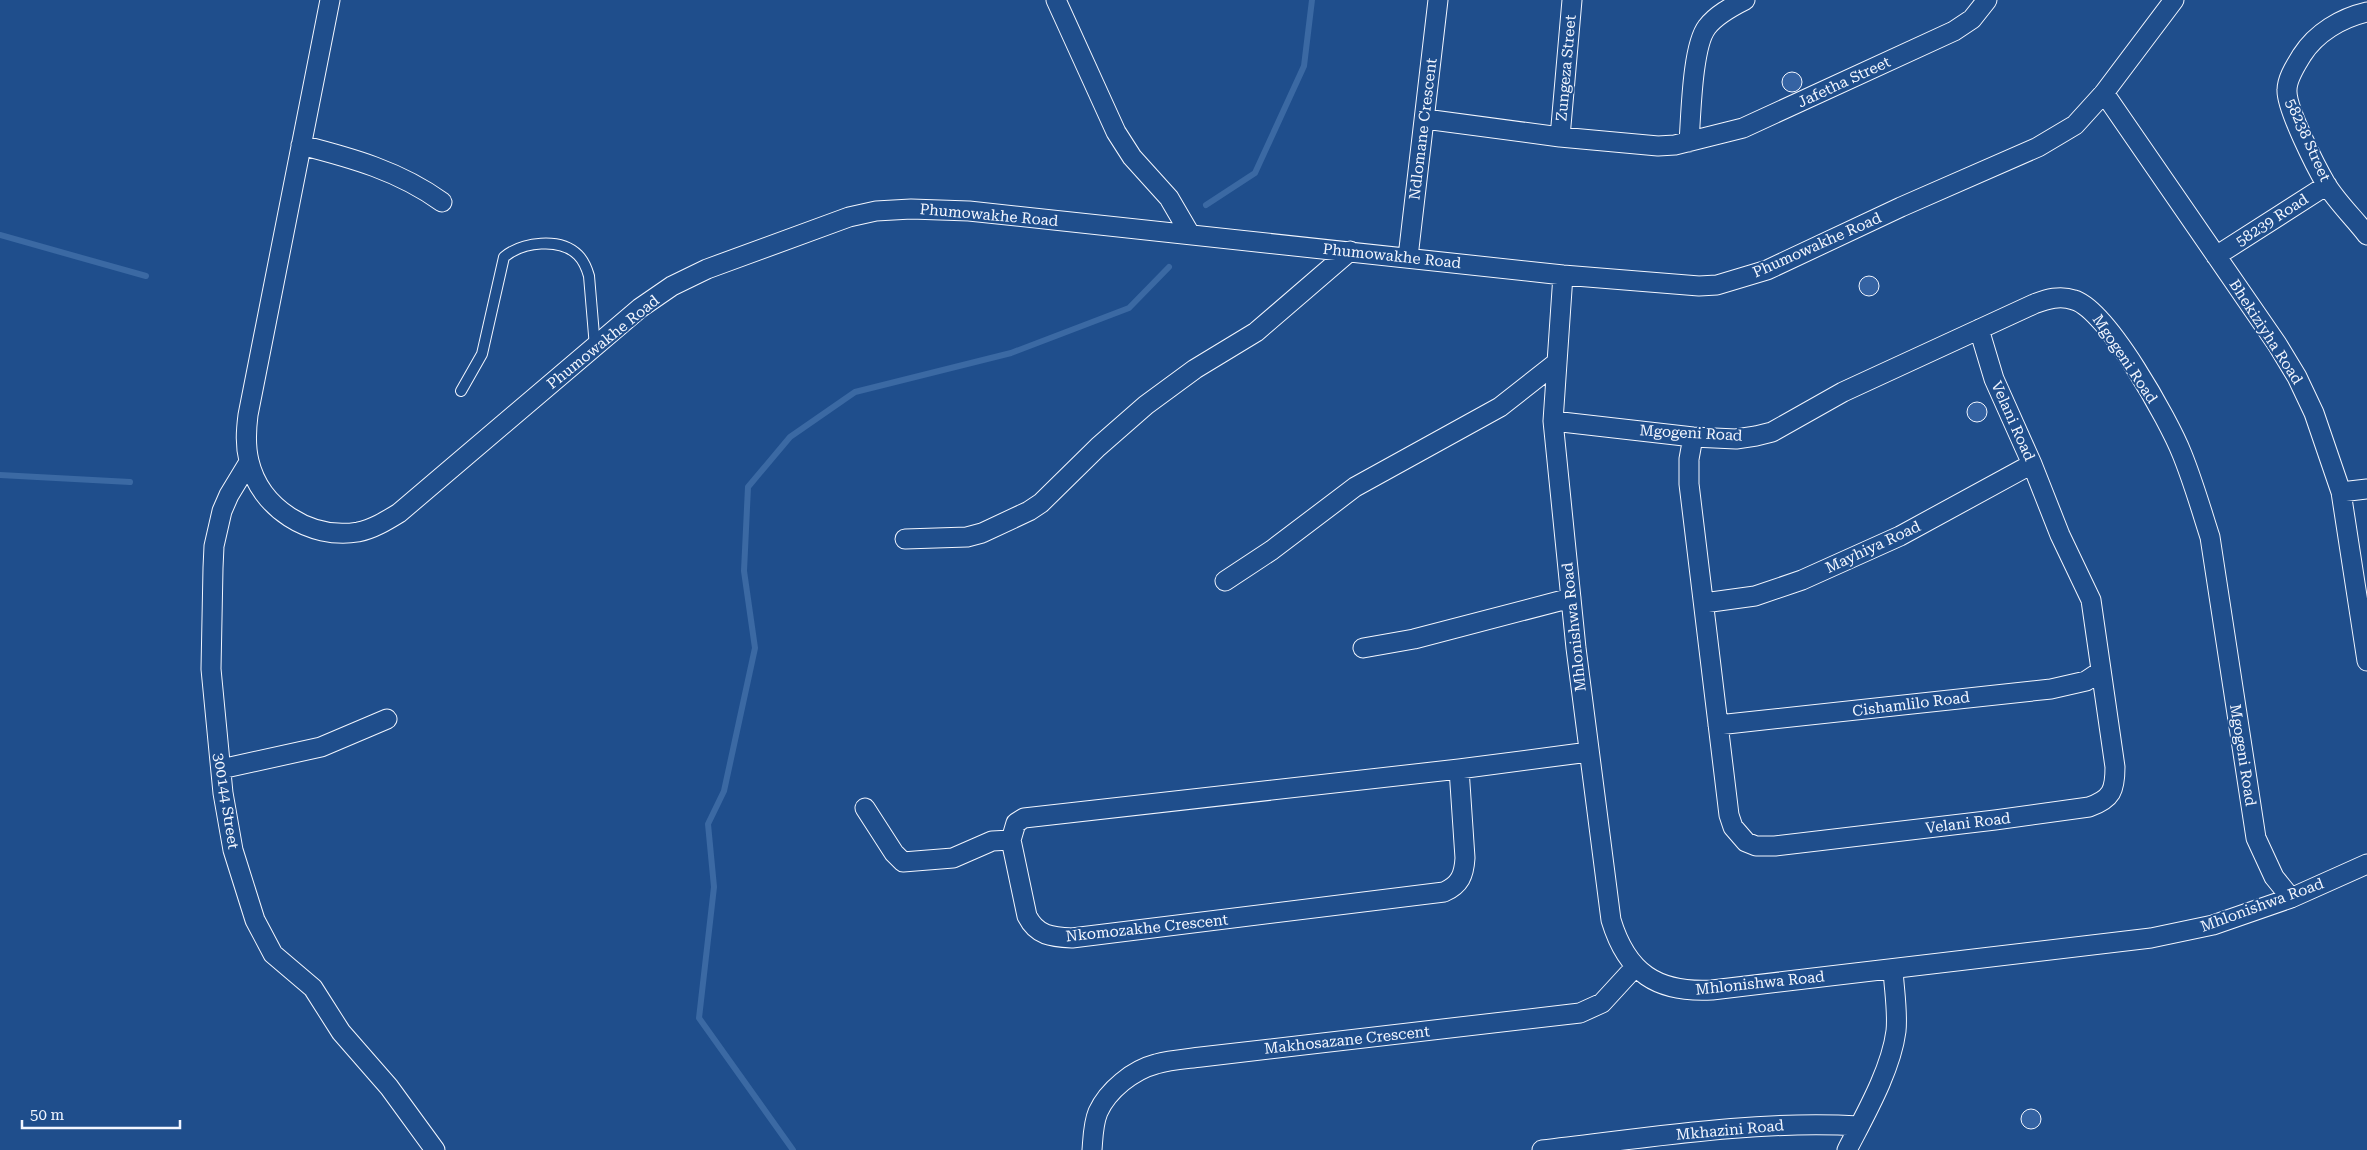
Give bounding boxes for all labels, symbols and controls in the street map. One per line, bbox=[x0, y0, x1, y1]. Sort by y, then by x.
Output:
street label: Zungeza Street bbox=[1552, 14, 1580, 122]
street label: Jafetha Street bbox=[1795, 52, 1894, 111]
street label: Ndlomane Crescent bbox=[1405, 57, 1441, 201]
street label: 58238 Street bbox=[2282, 96, 2334, 185]
street label: 58239 Road bbox=[2232, 190, 2312, 250]
street label: Phumowakhe Road bbox=[919, 200, 1059, 230]
street label: Phumowakhe Road bbox=[1750, 208, 1885, 282]
street label: Phumowakhe Road bbox=[1322, 240, 1462, 272]
street label: Bhekiziyha Road bbox=[2225, 276, 2307, 388]
street label: Phumowakhe Road bbox=[543, 291, 663, 393]
street label: Mgogeni Road bbox=[2089, 311, 2161, 407]
street label: Velani Road bbox=[1987, 378, 2039, 464]
street label: Mgogeni Road bbox=[1639, 421, 1743, 445]
street label: Mayhiya Road bbox=[1823, 517, 1924, 577]
street label: Mhlonishwa Road bbox=[1558, 561, 1590, 692]
street label: Cishamlilo Road bbox=[1851, 688, 1971, 720]
street label: Mgogeni Road bbox=[2226, 703, 2260, 808]
street label: 300144 Street bbox=[210, 752, 243, 851]
street label: Velani Road bbox=[1924, 809, 2012, 837]
street label: Mhlonishwa Road bbox=[2198, 874, 2326, 936]
street label: Nkomozakhe Crescent bbox=[1065, 910, 1230, 945]
street label: Mhlonishwa Road bbox=[1695, 967, 1826, 999]
street label: Makhosazane Crescent bbox=[1263, 1022, 1431, 1058]
scale bar bbox=[22, 1098, 180, 1130]
text: 50 m bbox=[30, 1106, 65, 1124]
street label: Mkhazini Road bbox=[1675, 1116, 1785, 1144]

